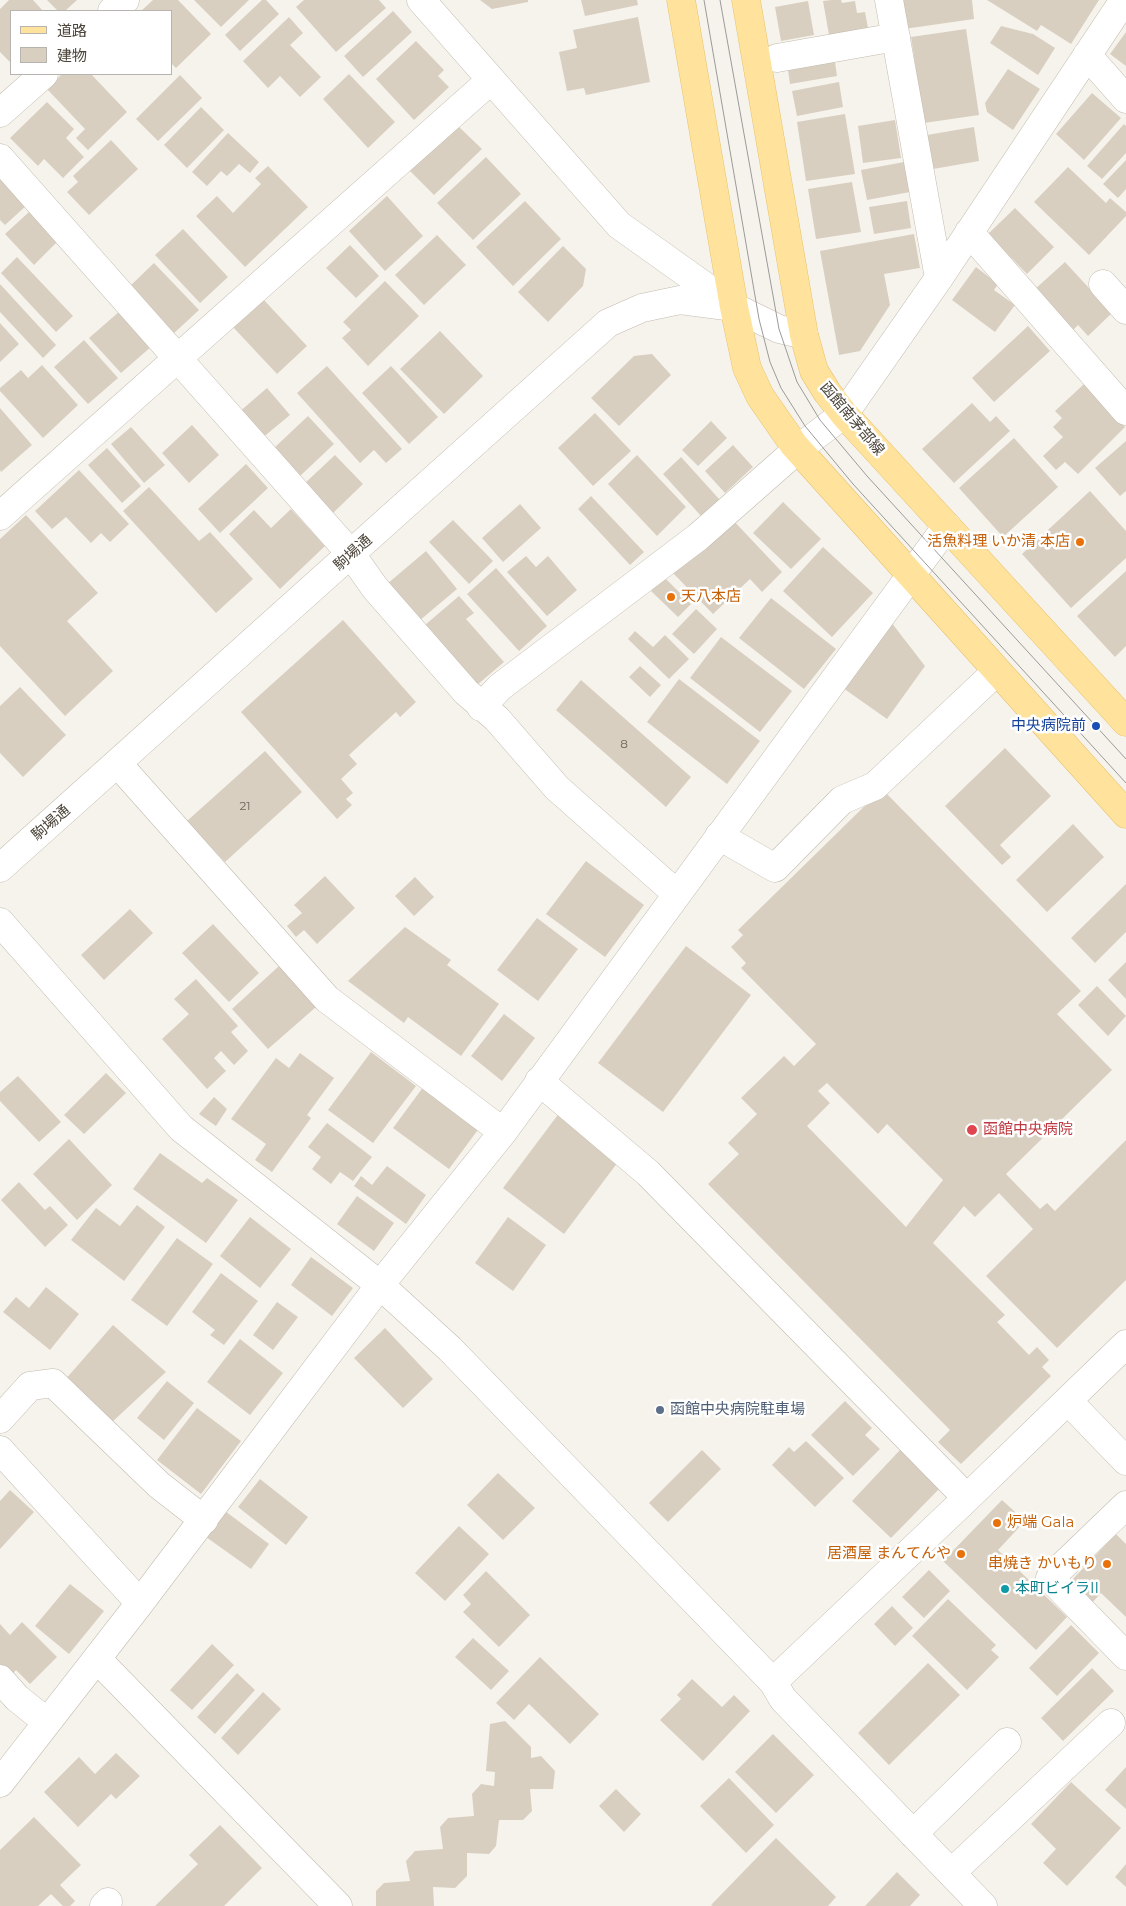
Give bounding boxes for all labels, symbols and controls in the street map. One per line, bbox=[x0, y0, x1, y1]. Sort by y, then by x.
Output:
legend bbox=[10, 10, 172, 75]
text: 道路 bbox=[57, 21, 87, 40]
text: 建物 bbox=[57, 46, 87, 65]
street label: 函館南茅部線 bbox=[816, 379, 888, 459]
street label: 駒場通 bbox=[330, 531, 376, 575]
place label: 活魚料理 いか清 本店 bbox=[927, 533, 1070, 551]
marker: 活魚料理 いか清 本店 bbox=[1074, 536, 1086, 548]
place label: 天八本店 bbox=[681, 588, 741, 606]
marker: 天八本店 bbox=[665, 591, 677, 603]
place label: 中央病院前 bbox=[1011, 717, 1086, 735]
marker: 中央病院前 bbox=[1090, 720, 1102, 732]
house number: 8 bbox=[620, 737, 628, 751]
house number: 21 bbox=[239, 799, 251, 813]
street label: 駒場通 bbox=[28, 801, 74, 845]
place label: 函館中央病院 bbox=[983, 1121, 1073, 1139]
marker: 函館中央病院 bbox=[965, 1123, 979, 1137]
place label: 函館中央病院駐車場 bbox=[670, 1401, 805, 1419]
marker: 函館中央病院駐車場 bbox=[654, 1404, 666, 1416]
place label: 炉端 Gala bbox=[1007, 1514, 1074, 1532]
marker: 炉端 Gala bbox=[991, 1517, 1003, 1529]
place label: 居酒屋 まんてんや bbox=[827, 1545, 951, 1563]
marker: 居酒屋 まんてんや bbox=[955, 1548, 967, 1560]
place label: 串焼き かいもり bbox=[988, 1555, 1097, 1573]
marker: 串焼き かいもり bbox=[1101, 1558, 1113, 1570]
place label: 本町ビイラII bbox=[1015, 1580, 1099, 1598]
marker: 本町ビイラII bbox=[999, 1583, 1011, 1595]

